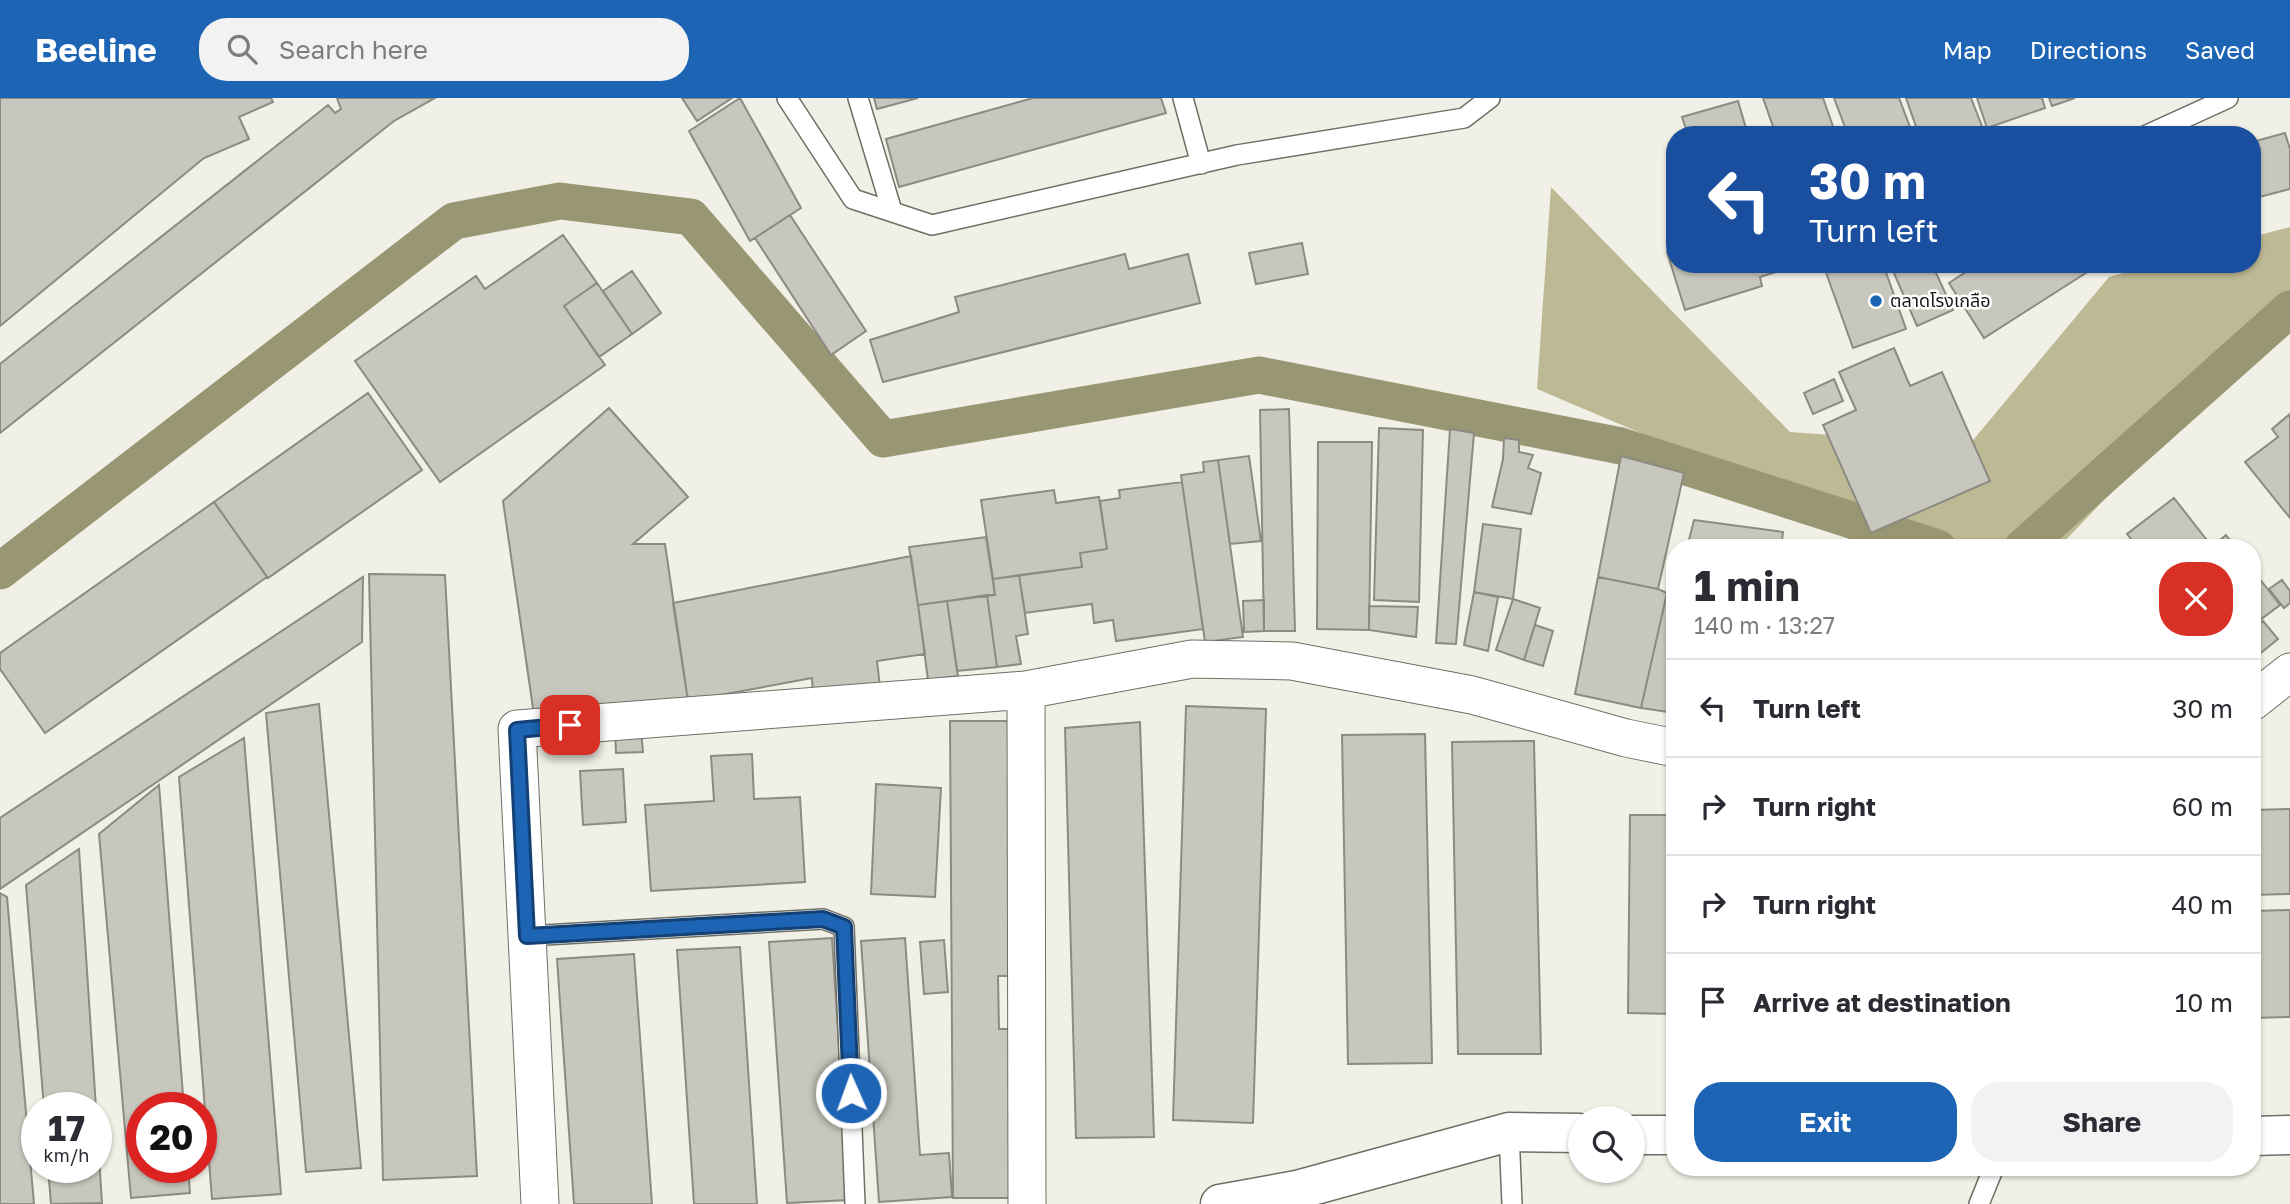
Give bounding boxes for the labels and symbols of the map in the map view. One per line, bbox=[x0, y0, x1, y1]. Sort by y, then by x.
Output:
place label: ตลาดโรงเกลือ bbox=[1890, 289, 1991, 311]
marker: ตลาดโรงเกลือ bbox=[1868, 293, 1884, 309]
pin bbox=[540, 695, 600, 755]
position arrow bbox=[814, 1056, 888, 1130]
speed limit sign: 20 bbox=[126, 1092, 217, 1183]

